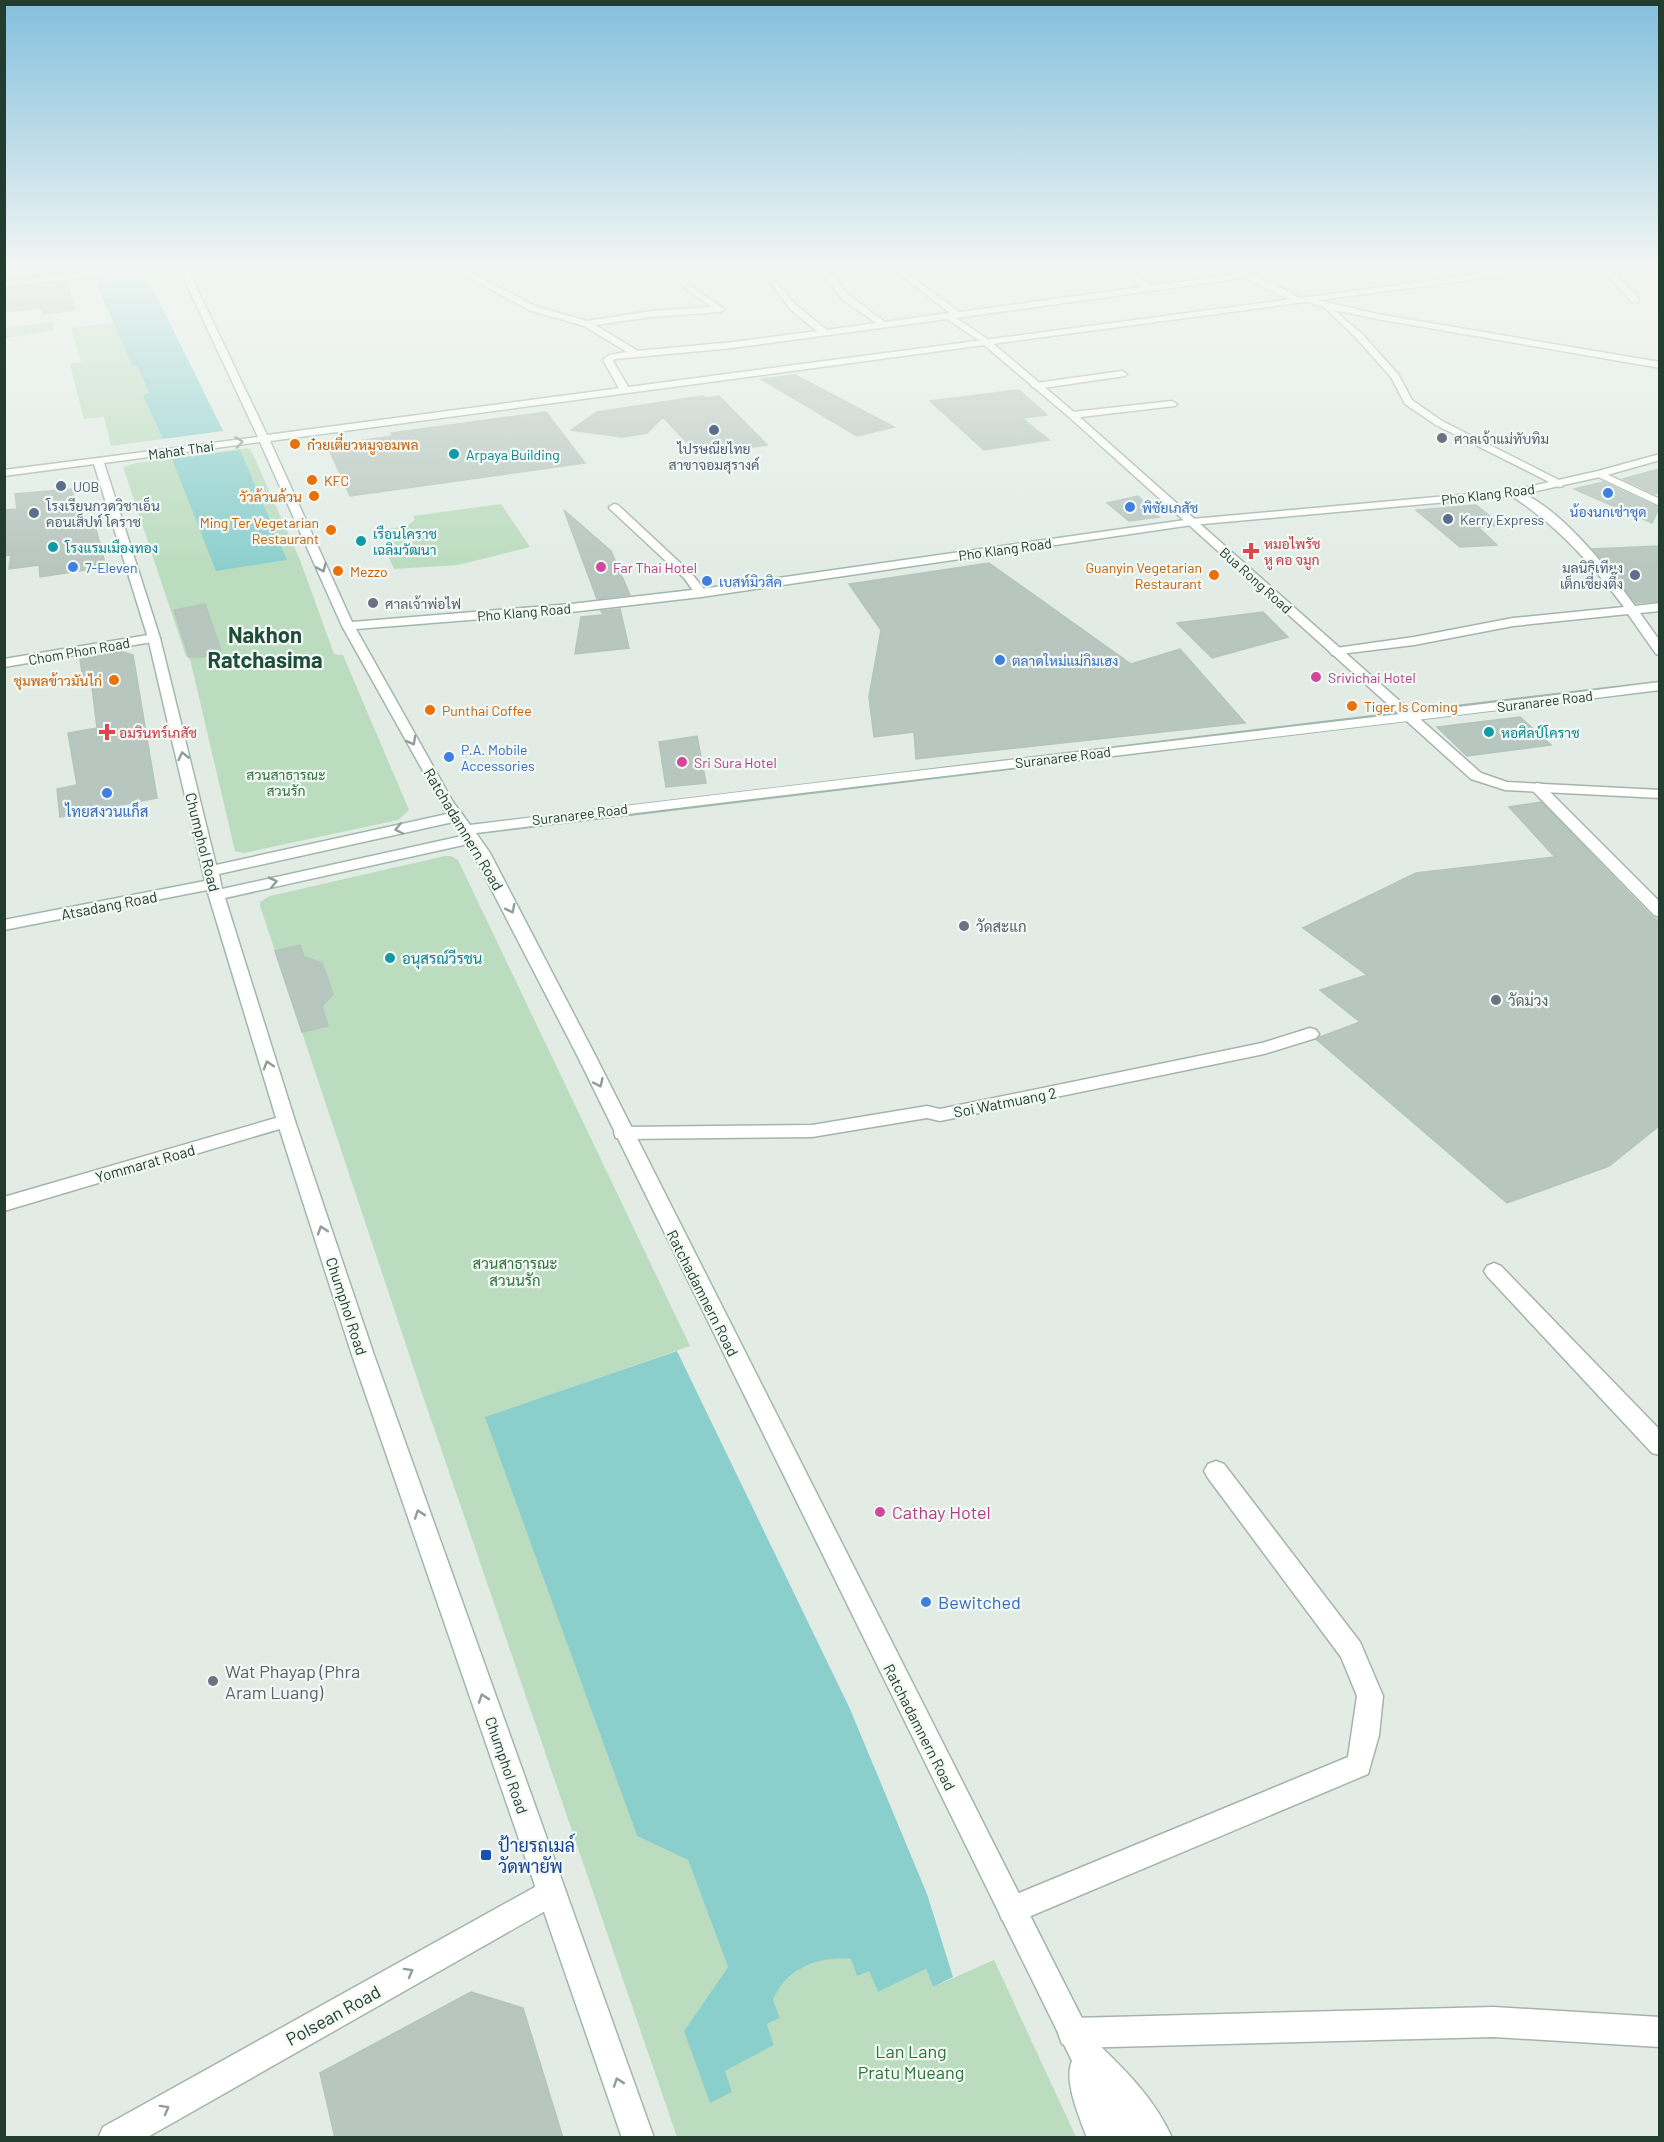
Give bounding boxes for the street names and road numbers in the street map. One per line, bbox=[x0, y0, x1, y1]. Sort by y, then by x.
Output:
street label: Mahat Thai bbox=[147, 437, 215, 463]
street label: Pho Klang Road bbox=[1440, 480, 1536, 508]
street label: Pho Klang Road bbox=[957, 534, 1053, 564]
street label: Bua Rong Road bbox=[1216, 543, 1296, 617]
street label: Pho Klang Road bbox=[476, 599, 572, 625]
street label: Chom Phon Road bbox=[27, 634, 131, 668]
street label: Suranaree Road bbox=[1496, 687, 1594, 715]
street label: Suranaree Road bbox=[1014, 743, 1112, 771]
street label: Ratchadamnern Road bbox=[420, 765, 508, 893]
street label: Chumphol Road bbox=[182, 790, 224, 894]
street label: Suranaree Road bbox=[531, 800, 629, 828]
street label: Atsadang Road bbox=[59, 887, 159, 923]
street label: Soi Watmuang 2 bbox=[952, 1083, 1058, 1121]
street label: Yommarat Road bbox=[93, 1140, 197, 1186]
street label: Ratchadamnern Road bbox=[663, 1227, 743, 1359]
street label: Chumphol Road bbox=[323, 1255, 371, 1357]
street label: Ratchadamnern Road bbox=[880, 1661, 960, 1793]
street label: Chumphol Road bbox=[482, 1714, 532, 1816]
street label: Polsean Road bbox=[282, 1980, 384, 2050]

